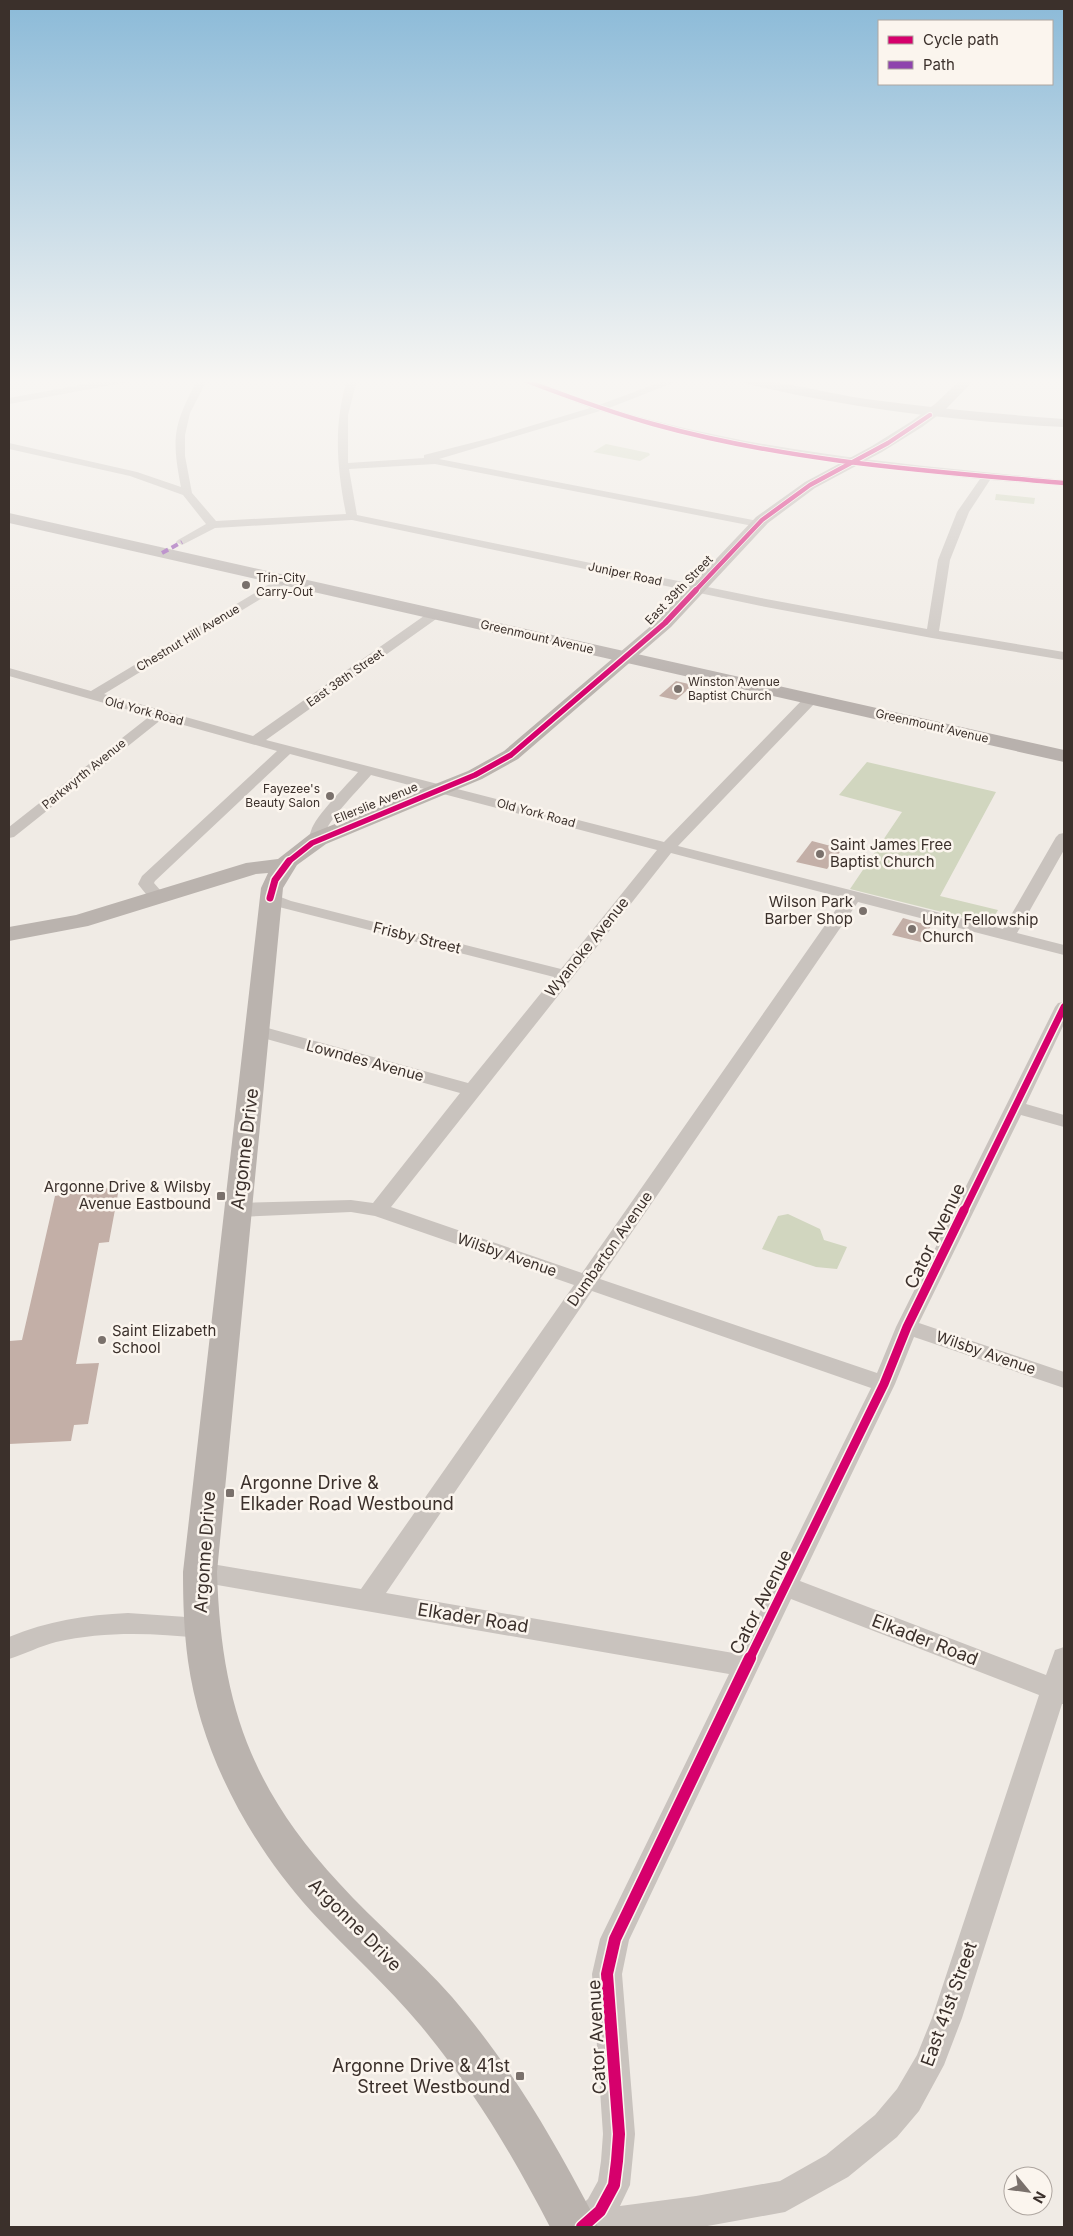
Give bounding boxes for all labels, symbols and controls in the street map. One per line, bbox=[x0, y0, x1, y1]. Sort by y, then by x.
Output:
legend bbox=[878, 20, 1053, 85]
text: Cycle path bbox=[923, 30, 999, 49]
text: Path bbox=[923, 55, 955, 74]
street label: East 39th Street bbox=[642, 552, 716, 628]
street label: Juniper Road bbox=[587, 558, 663, 589]
place label: Trin-City Carry-Out bbox=[256, 570, 313, 599]
marker: Trin-City Carry-Out bbox=[240, 579, 252, 591]
street label: Chestnut Hill Avenue bbox=[133, 601, 242, 674]
street label: Greenmount Avenue bbox=[479, 616, 595, 657]
street label: East 38th Street bbox=[303, 645, 386, 710]
place label: Winston Avenue Baptist Church bbox=[688, 674, 780, 703]
marker: Winston Avenue Baptist Church bbox=[672, 683, 684, 695]
street label: Old York Road bbox=[103, 693, 185, 728]
street label: Greenmount Avenue bbox=[874, 705, 990, 746]
street label: Parkwyrth Avenue bbox=[39, 735, 129, 812]
street label: Ellerslie Avenue bbox=[332, 779, 420, 826]
place label: Fayezee's Beauty Salon bbox=[245, 781, 320, 810]
marker: Fayezee's Beauty Salon bbox=[324, 790, 336, 802]
street label: Old York Road bbox=[495, 795, 577, 830]
place label: Saint James Free Baptist Church bbox=[830, 835, 952, 871]
marker: Saint James Free Baptist Church bbox=[814, 848, 826, 860]
place label: Wilson Park Barber Shop bbox=[764, 892, 854, 928]
street label: Wyanoke Avenue bbox=[541, 893, 633, 1000]
marker: Wilson Park Barber Shop bbox=[857, 905, 869, 917]
place label: Unity Fellowship Church bbox=[922, 910, 1038, 946]
street label: Frisby Street bbox=[371, 917, 463, 958]
marker: Unity Fellowship Church bbox=[906, 923, 918, 935]
street label: Lowndes Avenue bbox=[304, 1036, 426, 1085]
street label: Argonne Drive bbox=[227, 1087, 262, 1211]
place label: Argonne Drive & Wilsby Avenue Eastbound bbox=[44, 1177, 212, 1213]
street label: Cator Avenue bbox=[900, 1180, 969, 1292]
street label: Dumbarton Avenue bbox=[563, 1188, 656, 1310]
marker: Argonne Drive & Wilsby Avenue Eastbound bbox=[215, 1190, 227, 1202]
street label: Wilsby Avenue bbox=[455, 1229, 560, 1280]
place label: Saint Elizabeth School bbox=[112, 1321, 216, 1357]
street label: Wilsby Avenue bbox=[934, 1327, 1039, 1378]
marker: Saint Elizabeth School bbox=[96, 1334, 108, 1346]
place label: Argonne Drive & Elkader Road Westbound bbox=[240, 1472, 454, 1514]
marker: Argonne Drive & Elkader Road Westbound bbox=[224, 1487, 236, 1499]
street label: Argonne Drive bbox=[190, 1490, 219, 1614]
street label: Cator Avenue bbox=[725, 1546, 796, 1658]
street label: Elkader Road bbox=[416, 1598, 530, 1637]
street label: Elkader Road bbox=[869, 1610, 981, 1669]
street label: Argonne Drive bbox=[305, 1874, 406, 1975]
street label: East 41st Street bbox=[916, 1938, 981, 2069]
street label: Cator Avenue bbox=[583, 1979, 610, 2095]
place label: Argonne Drive & 41st Street Westbound bbox=[332, 2055, 510, 2097]
marker: Argonne Drive & 41st Street Westbound bbox=[514, 2070, 526, 2082]
north arrow bbox=[1003, 2166, 1053, 2216]
text: N bbox=[1030, 2189, 1050, 2206]

